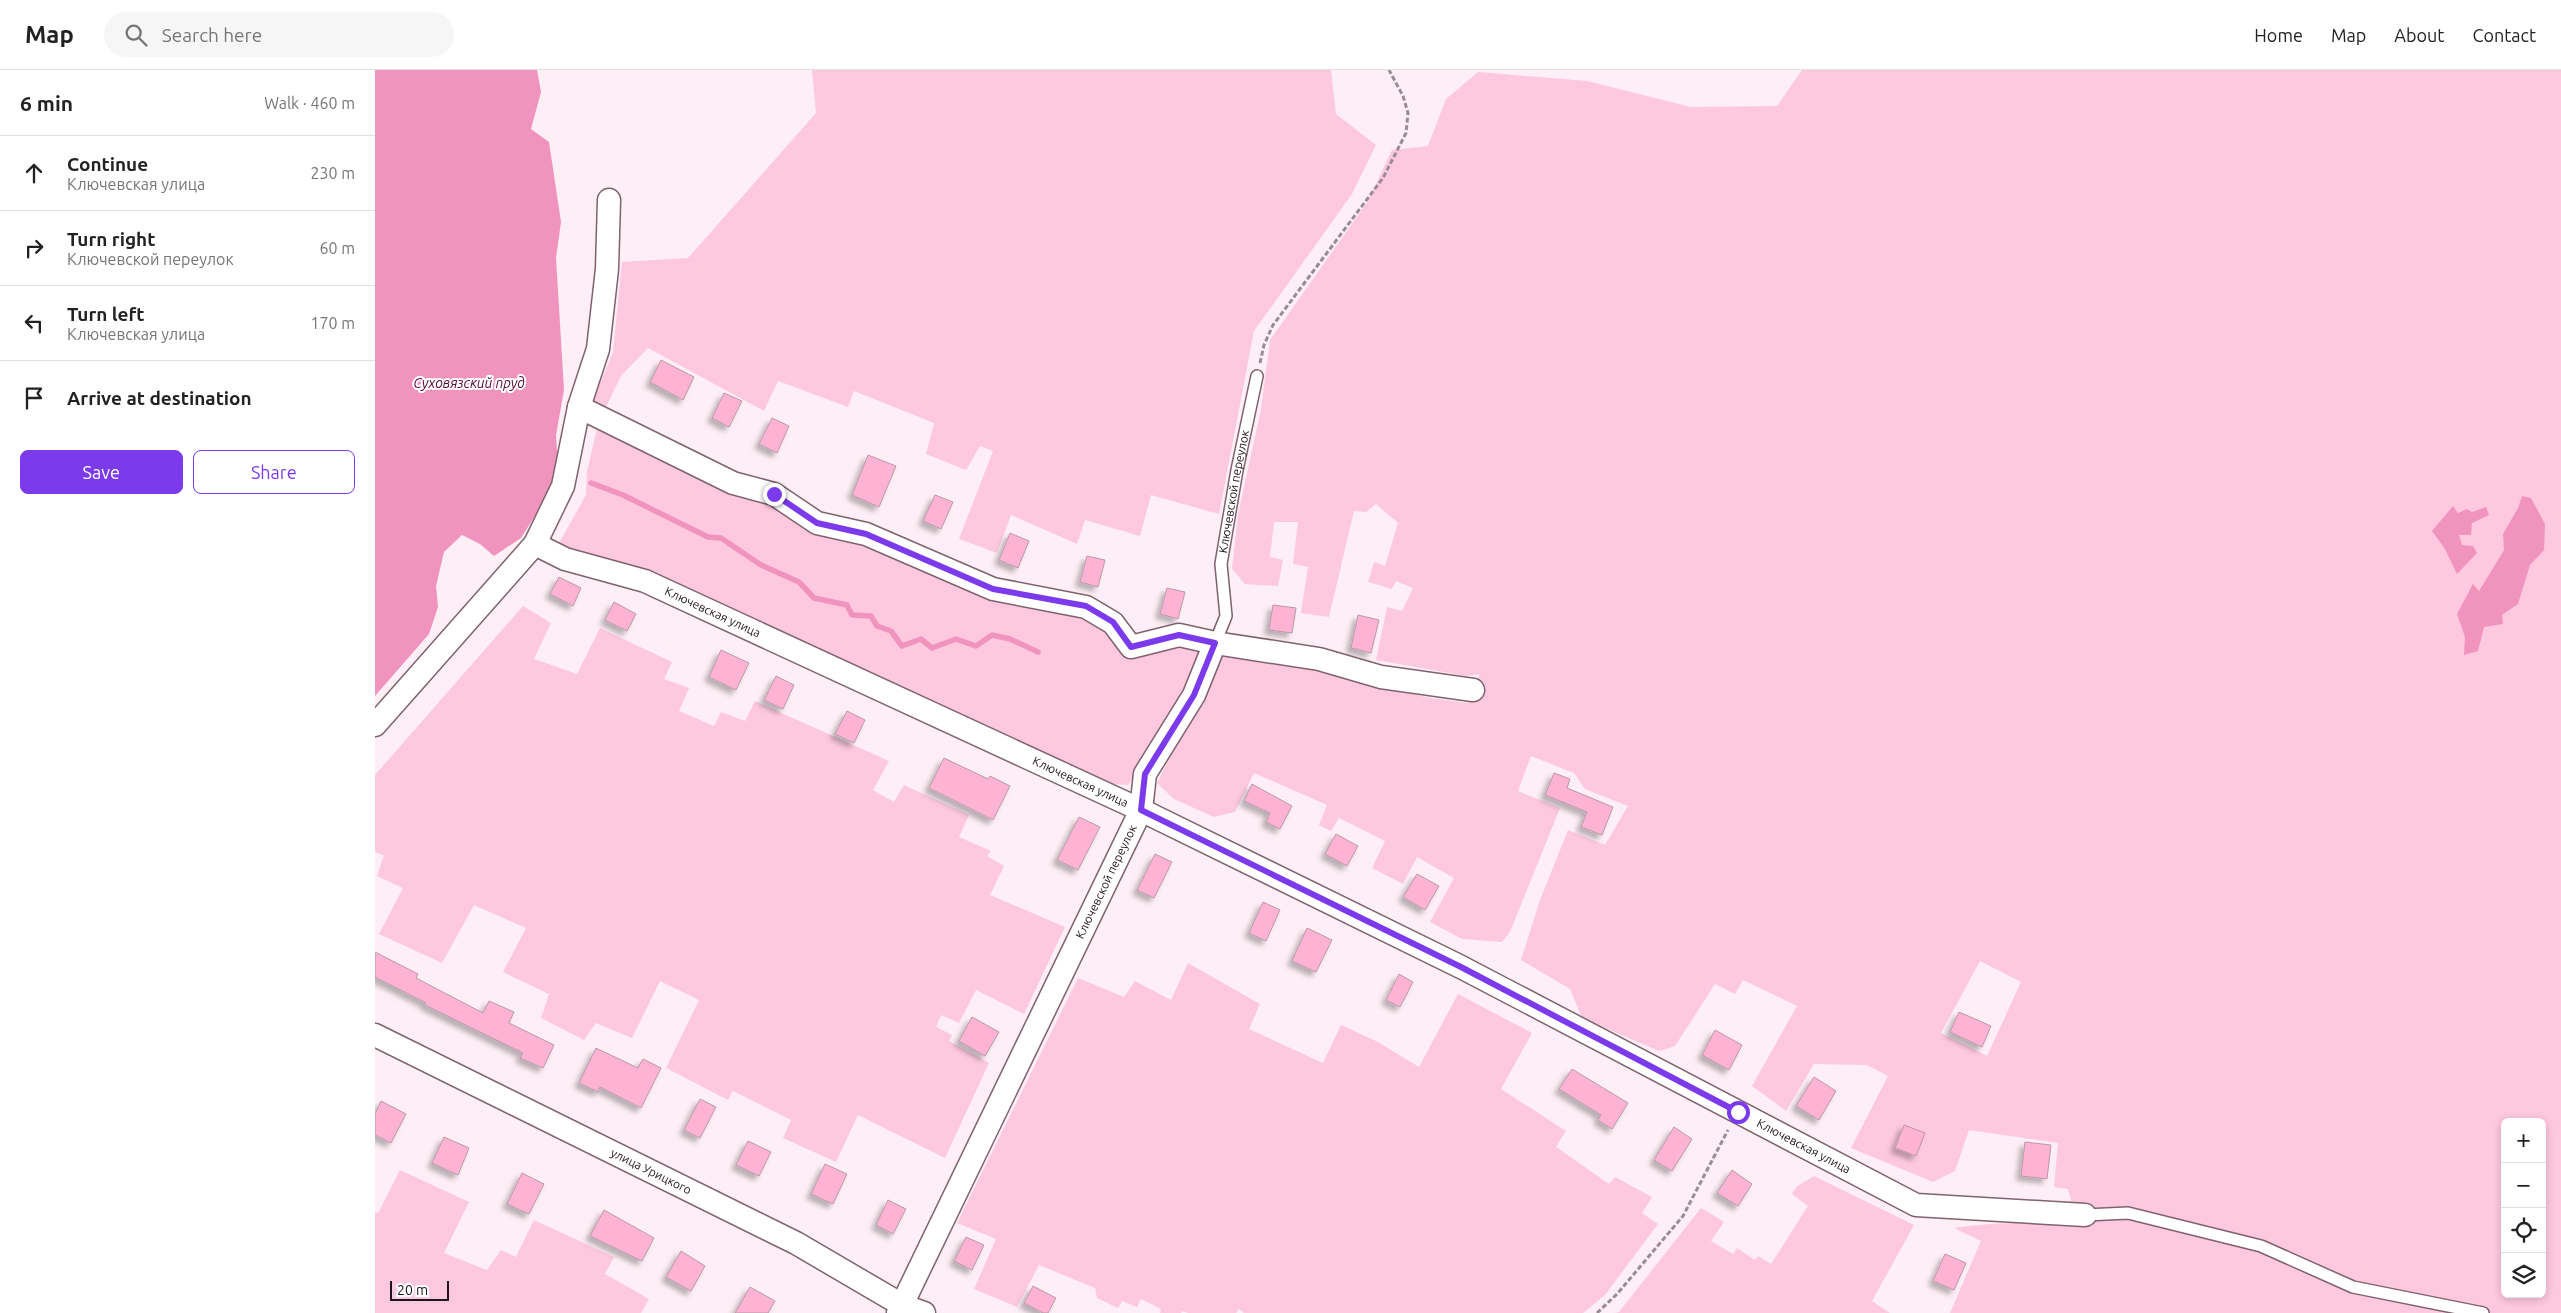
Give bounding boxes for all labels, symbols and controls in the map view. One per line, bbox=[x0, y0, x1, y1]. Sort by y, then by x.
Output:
search box bbox=[104, 12, 454, 57]
text: Map bbox=[25, 21, 74, 48]
icon: search bbox=[122, 21, 150, 49]
text: Search here bbox=[162, 24, 262, 46]
text: Home bbox=[2254, 25, 2303, 45]
text: Map bbox=[2331, 25, 2366, 45]
text: About bbox=[2394, 25, 2444, 45]
text: Contact bbox=[2472, 25, 2536, 45]
text: 6 min bbox=[20, 91, 73, 115]
text: Walk · 460 m bbox=[264, 94, 355, 112]
text: Continue bbox=[67, 153, 148, 175]
icon: ahead bbox=[20, 159, 48, 187]
text: 230 m bbox=[310, 164, 355, 182]
text: Ключевская улица bbox=[67, 175, 205, 193]
text: Turn right bbox=[67, 228, 155, 250]
icon: right bbox=[20, 234, 48, 262]
text: 60 m bbox=[319, 239, 355, 257]
text: Ключевской переулок bbox=[67, 250, 234, 268]
text: Turn left bbox=[67, 303, 145, 325]
icon: left bbox=[20, 309, 48, 337]
text: 170 m bbox=[310, 314, 355, 332]
text: Ключевская улица bbox=[67, 325, 205, 343]
water label: Суховязский пруд bbox=[413, 375, 525, 391]
icon: arrive bbox=[20, 384, 48, 412]
text: Arrive at destination bbox=[67, 387, 252, 409]
street label: Ключевской переулок bbox=[1216, 429, 1251, 554]
button: Save bbox=[20, 450, 183, 494]
button: Share bbox=[193, 450, 355, 494]
route end bbox=[763, 483, 786, 506]
street label: Ключевская улица bbox=[663, 584, 763, 639]
street label: Ключевская улица bbox=[1031, 754, 1130, 809]
street label: Ключевской переулок bbox=[1073, 822, 1139, 941]
route start bbox=[1727, 1101, 1750, 1124]
street label: Ключевская улица bbox=[1755, 1116, 1853, 1176]
map controls bbox=[2501, 1118, 2546, 1298]
button: + bbox=[2501, 1118, 2546, 1163]
street label: улица Урицкого bbox=[609, 1146, 694, 1196]
button: − bbox=[2501, 1163, 2546, 1208]
button: locate bbox=[2501, 1208, 2546, 1253]
button: layers bbox=[2501, 1253, 2546, 1298]
scale bar bbox=[390, 1278, 449, 1301]
text: 20 m bbox=[397, 1282, 428, 1298]

